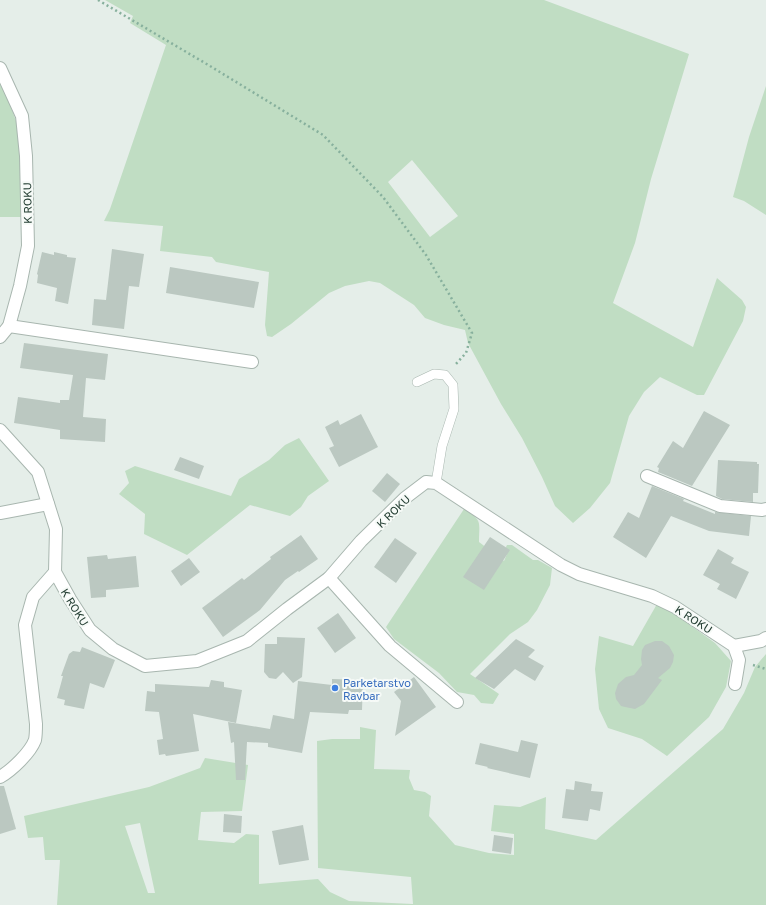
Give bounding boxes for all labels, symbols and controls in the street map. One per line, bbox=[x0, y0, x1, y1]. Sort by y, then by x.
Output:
street label: K ROKU bbox=[20, 182, 34, 224]
street label: K ROKU bbox=[374, 492, 412, 530]
street label: K ROKU bbox=[58, 586, 92, 628]
street label: K ROKU bbox=[673, 602, 715, 636]
place label: Parketarstvo Ravbar bbox=[343, 676, 411, 702]
marker: Parketarstvo Ravbar bbox=[330, 683, 340, 693]

